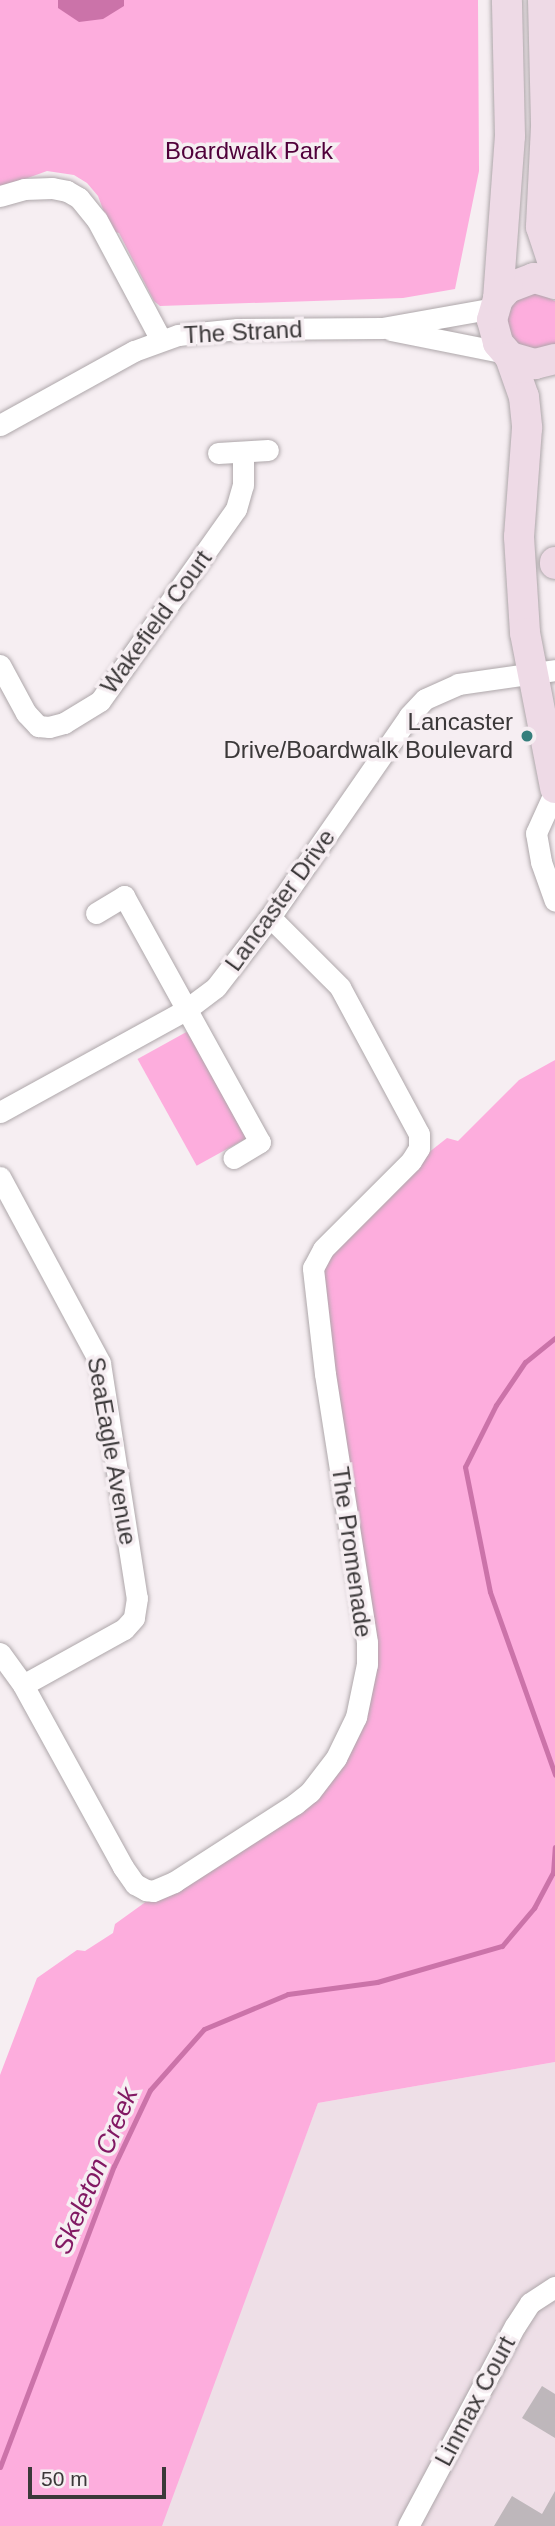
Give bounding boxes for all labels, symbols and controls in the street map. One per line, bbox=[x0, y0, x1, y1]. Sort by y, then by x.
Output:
park label: Boardwalk Park bbox=[165, 137, 333, 165]
street label: The Strand bbox=[183, 315, 303, 349]
street label: Wakefield Court bbox=[94, 545, 218, 699]
place label: Lancaster Drive/Boardwalk Boulevard bbox=[224, 708, 513, 764]
marker: Lancaster Drive/Boardwalk Boulevard bbox=[519, 728, 535, 744]
street label: Lancaster Drive bbox=[219, 824, 341, 976]
street label: SeaEagle Avenue bbox=[81, 1354, 143, 1548]
street label: The Promenade bbox=[326, 1465, 378, 1639]
water label: Skeleton Creek bbox=[47, 2083, 145, 2259]
street label: Linmax Court bbox=[429, 2331, 521, 2471]
scale bar bbox=[32, 2452, 170, 2496]
text: 50 m bbox=[41, 2467, 88, 2490]

